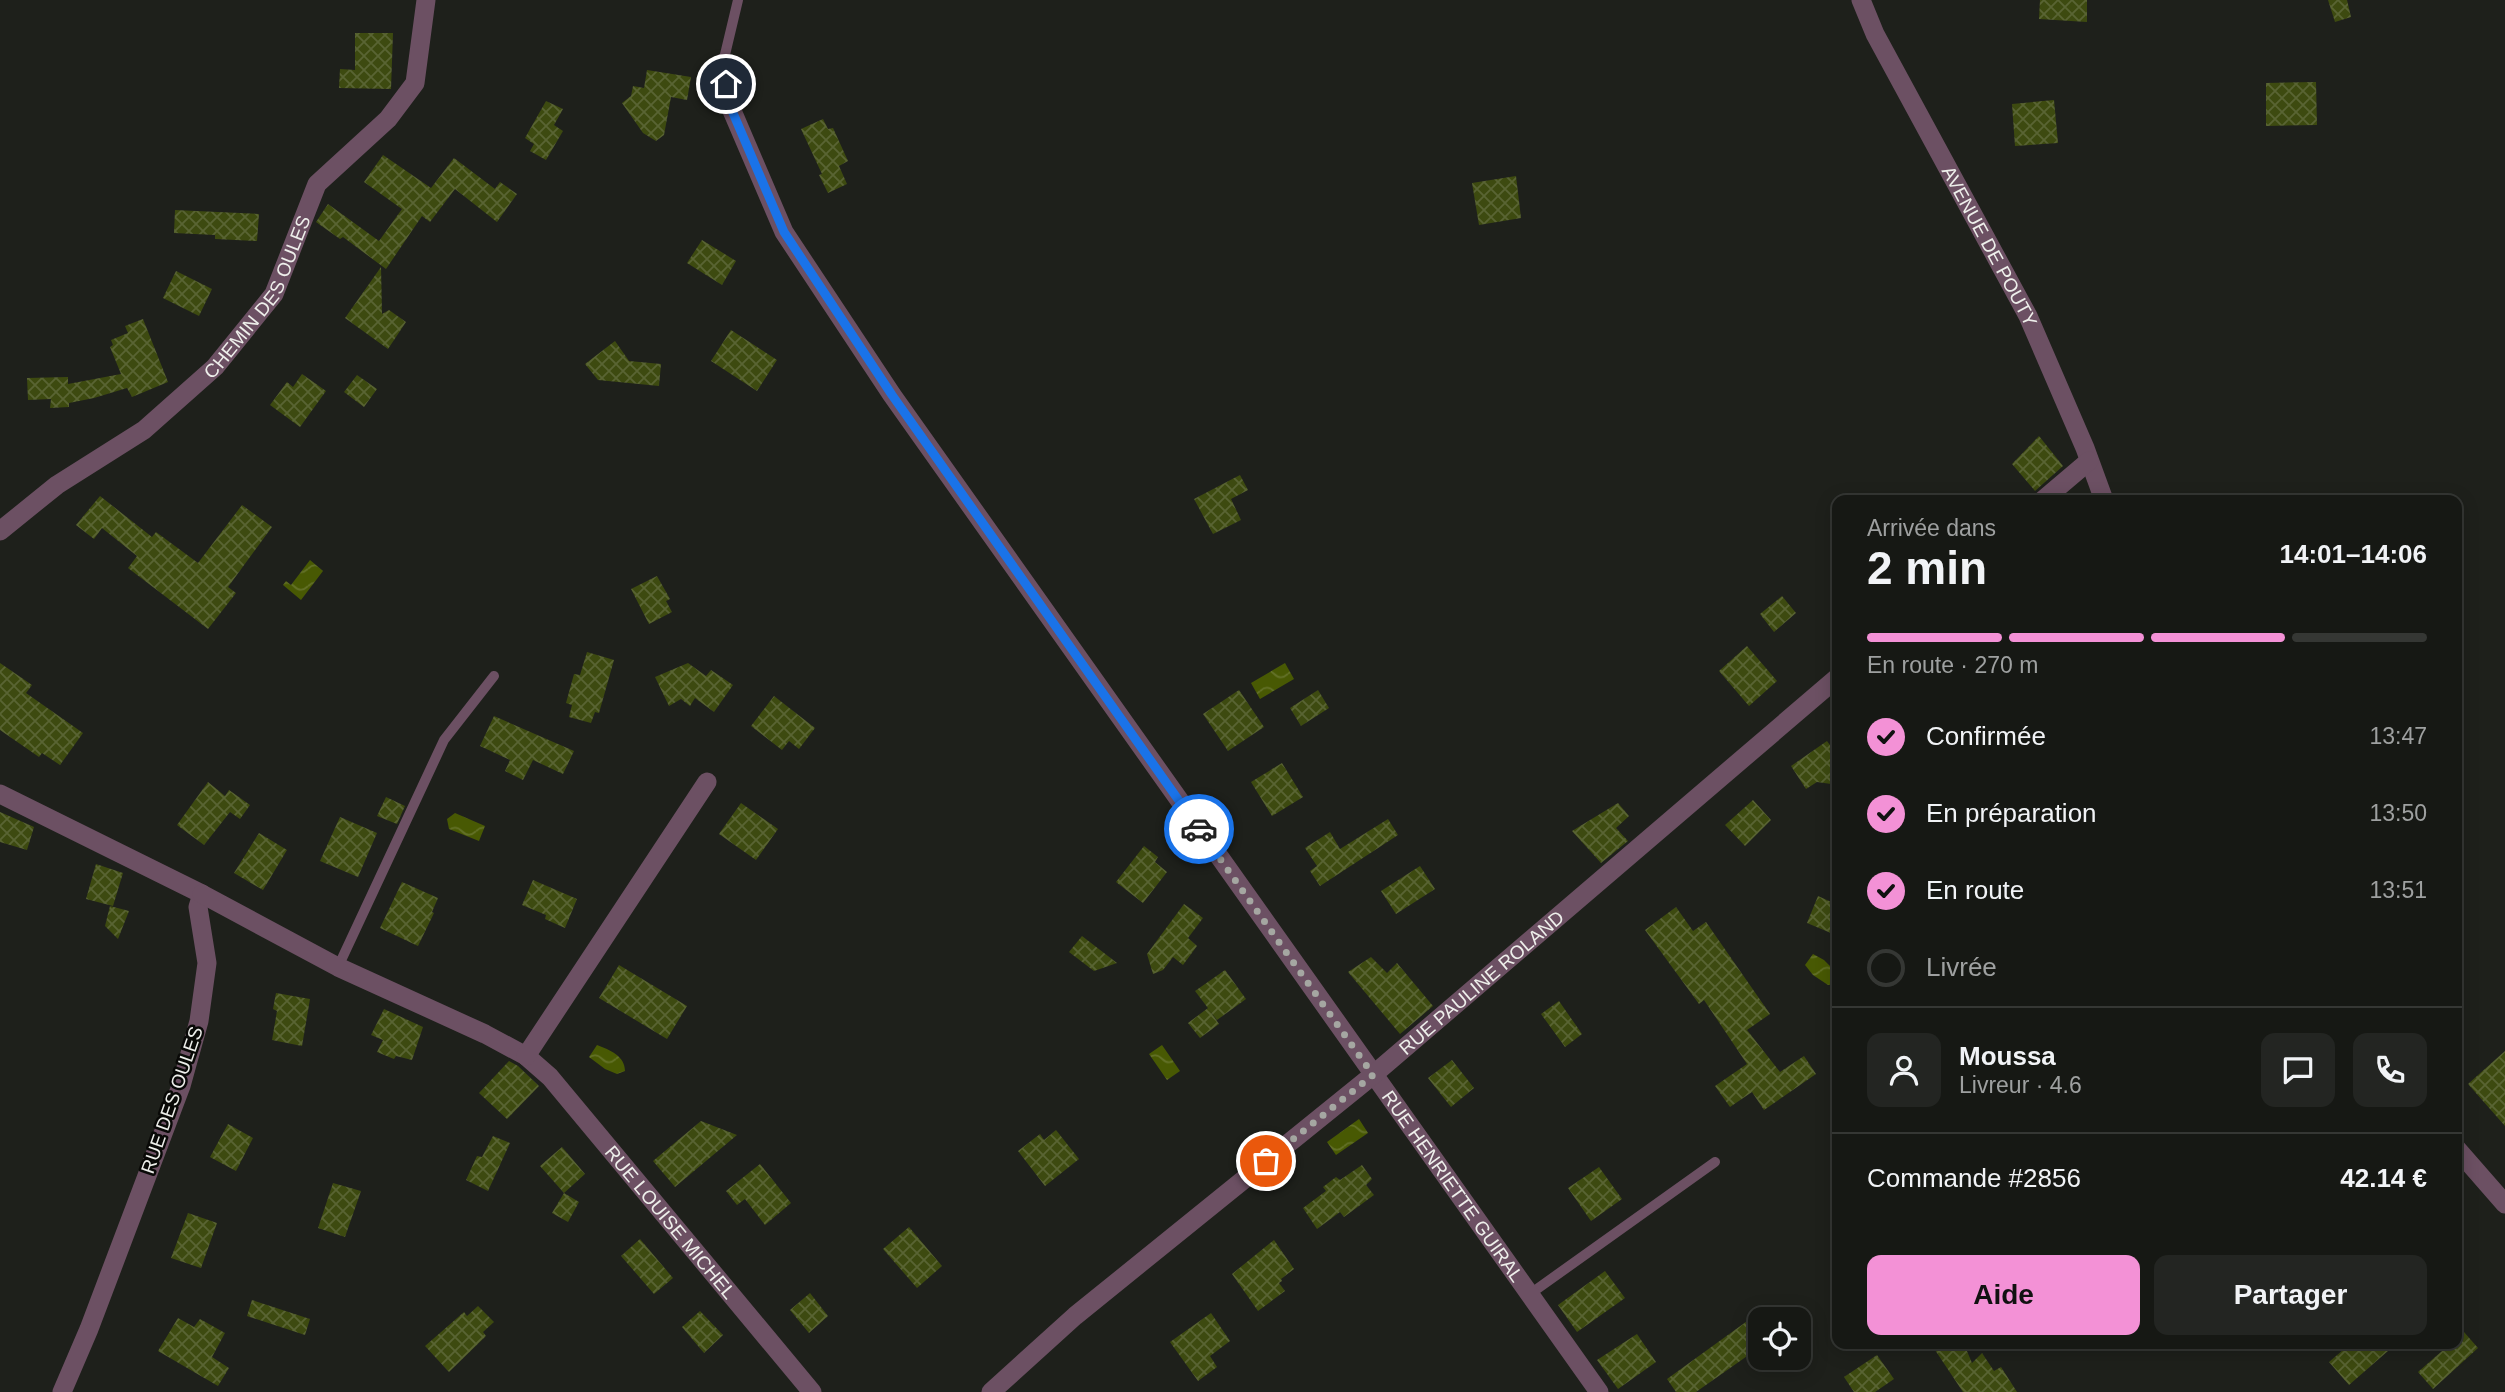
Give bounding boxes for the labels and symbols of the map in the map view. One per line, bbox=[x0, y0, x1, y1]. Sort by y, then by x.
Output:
pin bbox=[696, 54, 756, 114]
street label: AVENUE DE POUTY bbox=[1938, 162, 2042, 330]
street label: CHEMIN DES OULES bbox=[199, 212, 314, 383]
courier bbox=[1164, 794, 1234, 864]
street label: RUE PAULINE ROLAND bbox=[1395, 906, 1568, 1059]
street label: RUE DES OULES bbox=[137, 1024, 207, 1176]
street label: RUE HENRIETTE GUIRAL bbox=[1378, 1087, 1528, 1286]
pin bbox=[1236, 1131, 1296, 1191]
street label: RUE LOUISE MICHEL bbox=[601, 1141, 740, 1303]

